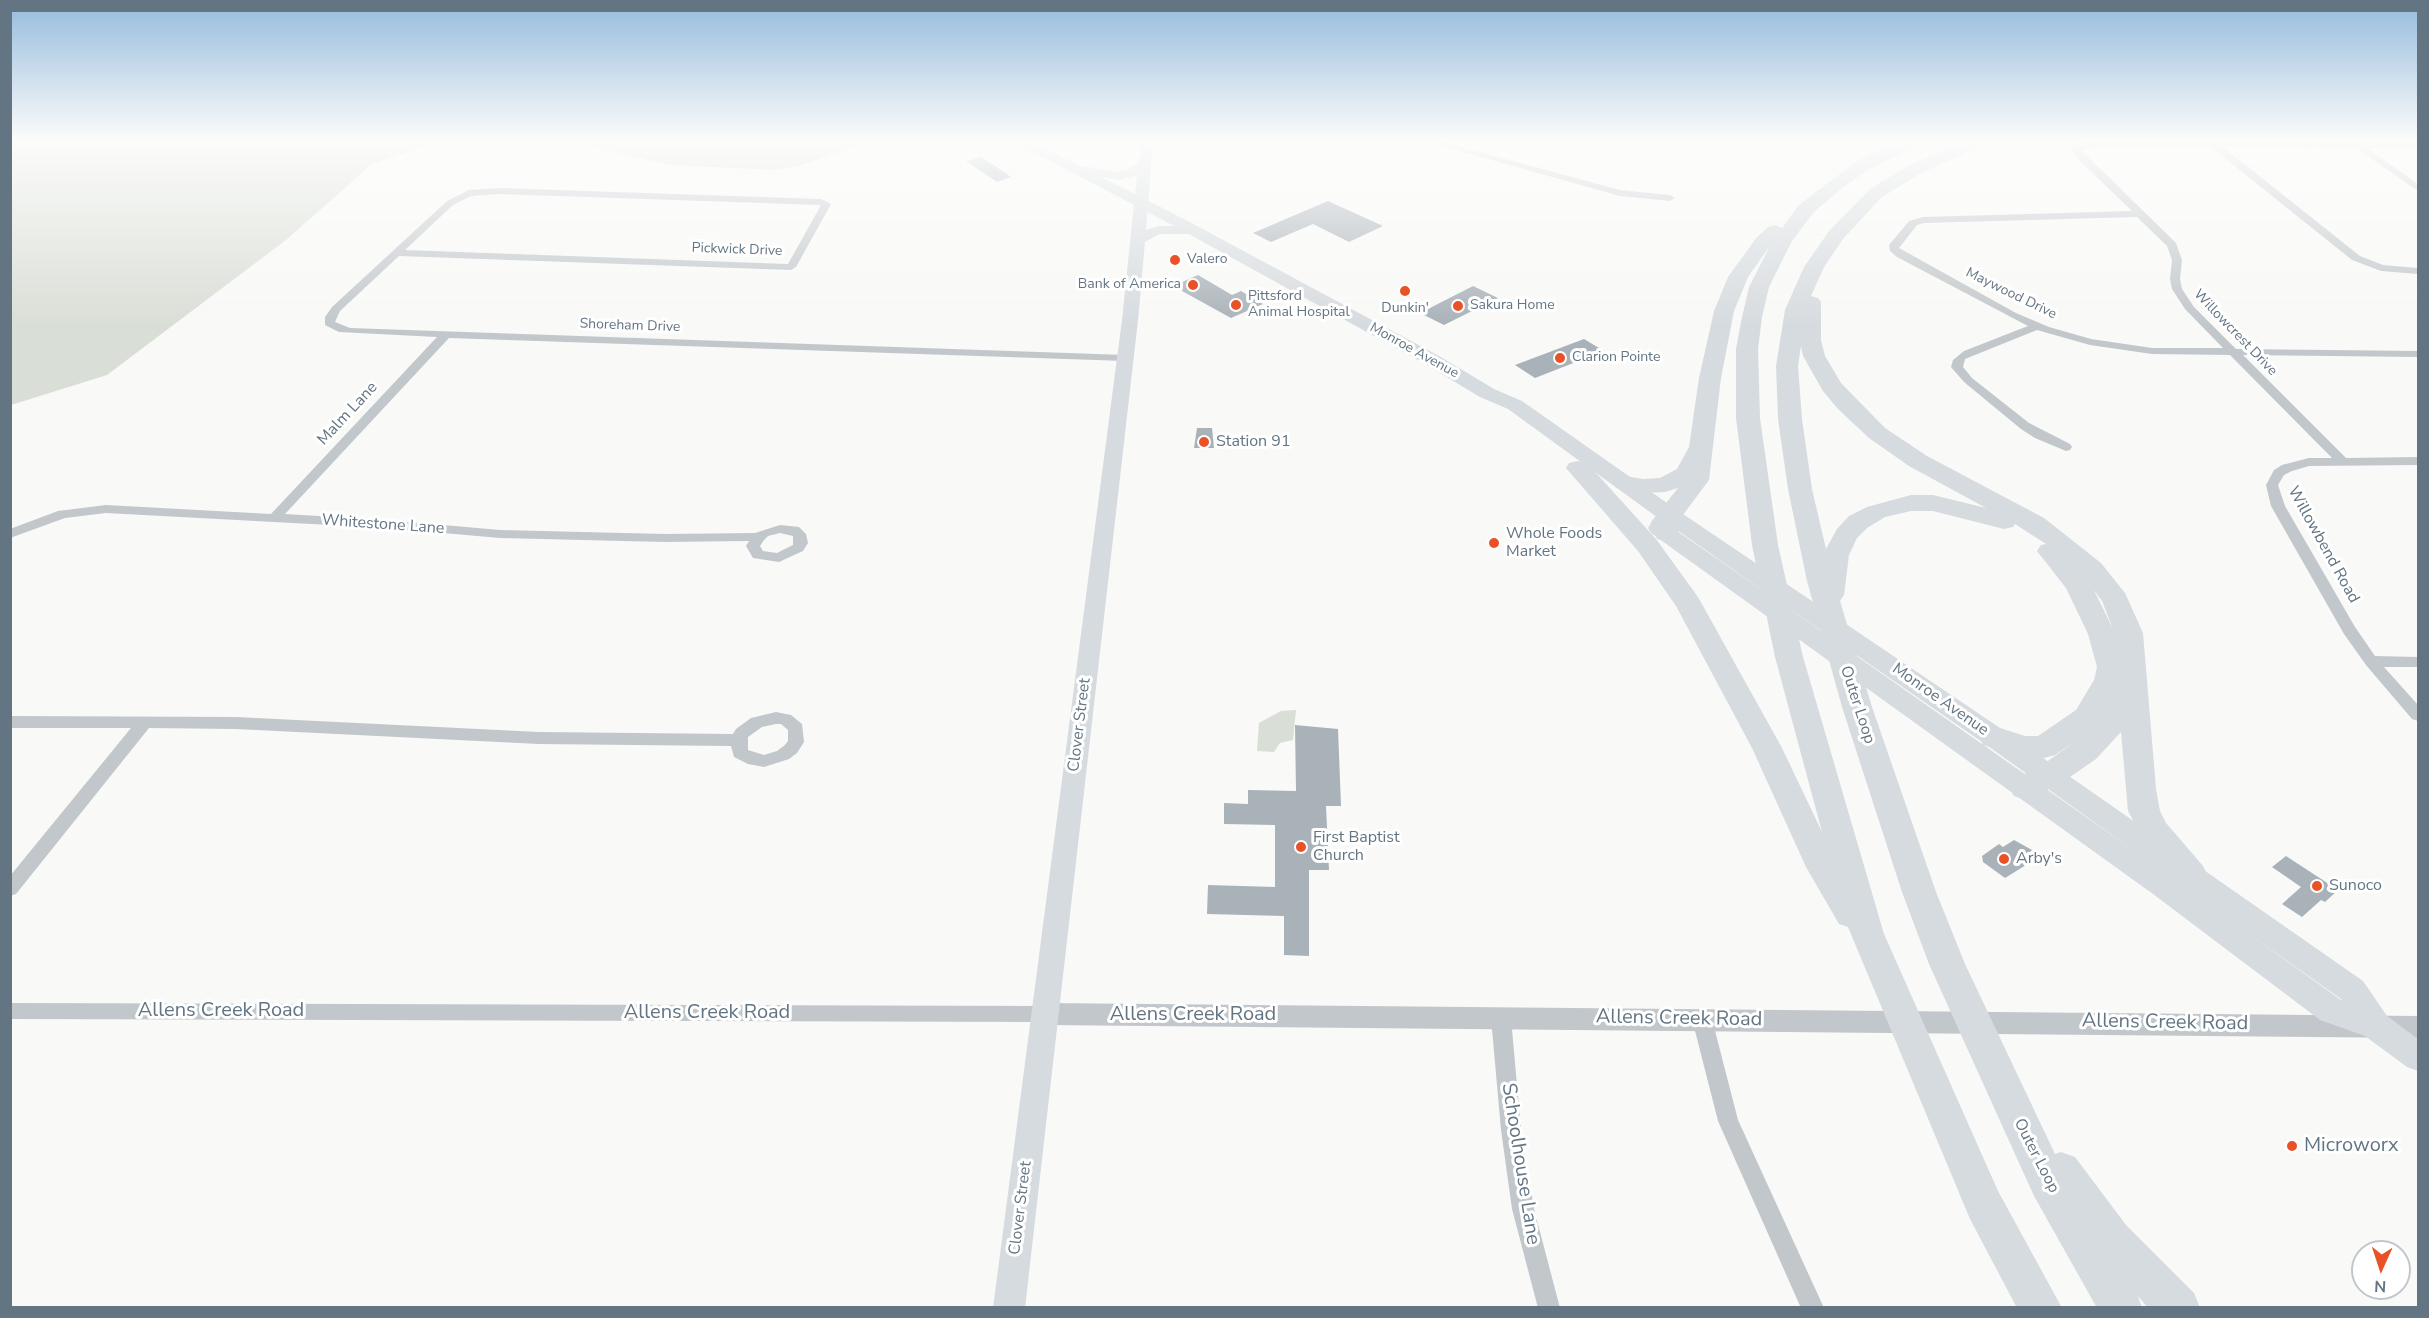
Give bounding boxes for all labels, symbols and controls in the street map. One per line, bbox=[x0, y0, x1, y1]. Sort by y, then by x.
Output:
street label: Pickwick Drive bbox=[691, 240, 783, 260]
place label: Valero bbox=[1187, 252, 1227, 268]
marker: Valero bbox=[1168, 253, 1182, 267]
street label: Maywood Drive bbox=[1963, 265, 2059, 323]
place label: Bank of America bbox=[1078, 277, 1181, 293]
marker: Bank of America bbox=[1186, 278, 1200, 292]
marker: Dunkin' bbox=[1398, 284, 1412, 298]
street label: Willowcrest Drive bbox=[2190, 286, 2280, 380]
place label: Pittsford Animal Hospital bbox=[1248, 289, 1350, 322]
marker: Pittsford Animal Hospital bbox=[1229, 298, 1243, 312]
place label: Sakura Home bbox=[1470, 298, 1555, 314]
marker: Sakura Home bbox=[1451, 299, 1465, 313]
place label: Dunkin' bbox=[1381, 301, 1429, 317]
street label: Shoreham Drive bbox=[579, 316, 681, 336]
street label: Monroe Avenue bbox=[1367, 320, 1461, 382]
place label: Clarion Pointe bbox=[1572, 350, 1660, 366]
marker: Clarion Pointe bbox=[1553, 351, 1567, 365]
street label: Malm Lane bbox=[314, 378, 382, 450]
place label: Station 91 bbox=[1216, 432, 1290, 452]
marker: Station 91 bbox=[1197, 435, 1211, 449]
street label: Willowbend Road bbox=[2283, 483, 2363, 607]
street label: Whitestone Lane bbox=[321, 511, 445, 539]
place label: Whole Foods Market bbox=[1506, 524, 1602, 562]
marker: Whole Foods Market bbox=[1487, 536, 1501, 550]
street label: Monroe Avenue bbox=[1888, 660, 1992, 740]
street label: Outer Loop bbox=[1835, 664, 1879, 746]
street label: Clover Street bbox=[1065, 677, 1095, 773]
place label: First Baptist Church bbox=[1313, 828, 1400, 866]
marker: First Baptist Church bbox=[1294, 840, 1308, 854]
place label: Arby's bbox=[2016, 849, 2062, 869]
marker: Arby's bbox=[1997, 852, 2011, 866]
place label: Sunoco bbox=[2329, 876, 2382, 896]
marker: Sunoco bbox=[2310, 879, 2324, 893]
street label: Allens Creek Road bbox=[138, 999, 304, 1023]
street label: Allens Creek Road bbox=[624, 1001, 790, 1025]
street label: Allens Creek Road bbox=[1110, 1003, 1276, 1027]
street label: Allens Creek Road bbox=[1596, 1006, 1762, 1032]
street label: Allens Creek Road bbox=[2082, 1010, 2248, 1036]
street label: Schoolhouse Lane bbox=[1495, 1081, 1545, 1247]
street label: Outer Loop bbox=[2009, 1116, 2063, 1196]
place label: Microworx bbox=[2304, 1134, 2399, 1158]
marker: Microworx bbox=[2285, 1139, 2299, 1153]
street label: Clover Street bbox=[1006, 1160, 1036, 1256]
north arrow bbox=[2351, 1240, 2411, 1300]
text: N bbox=[2374, 1275, 2387, 1297]

